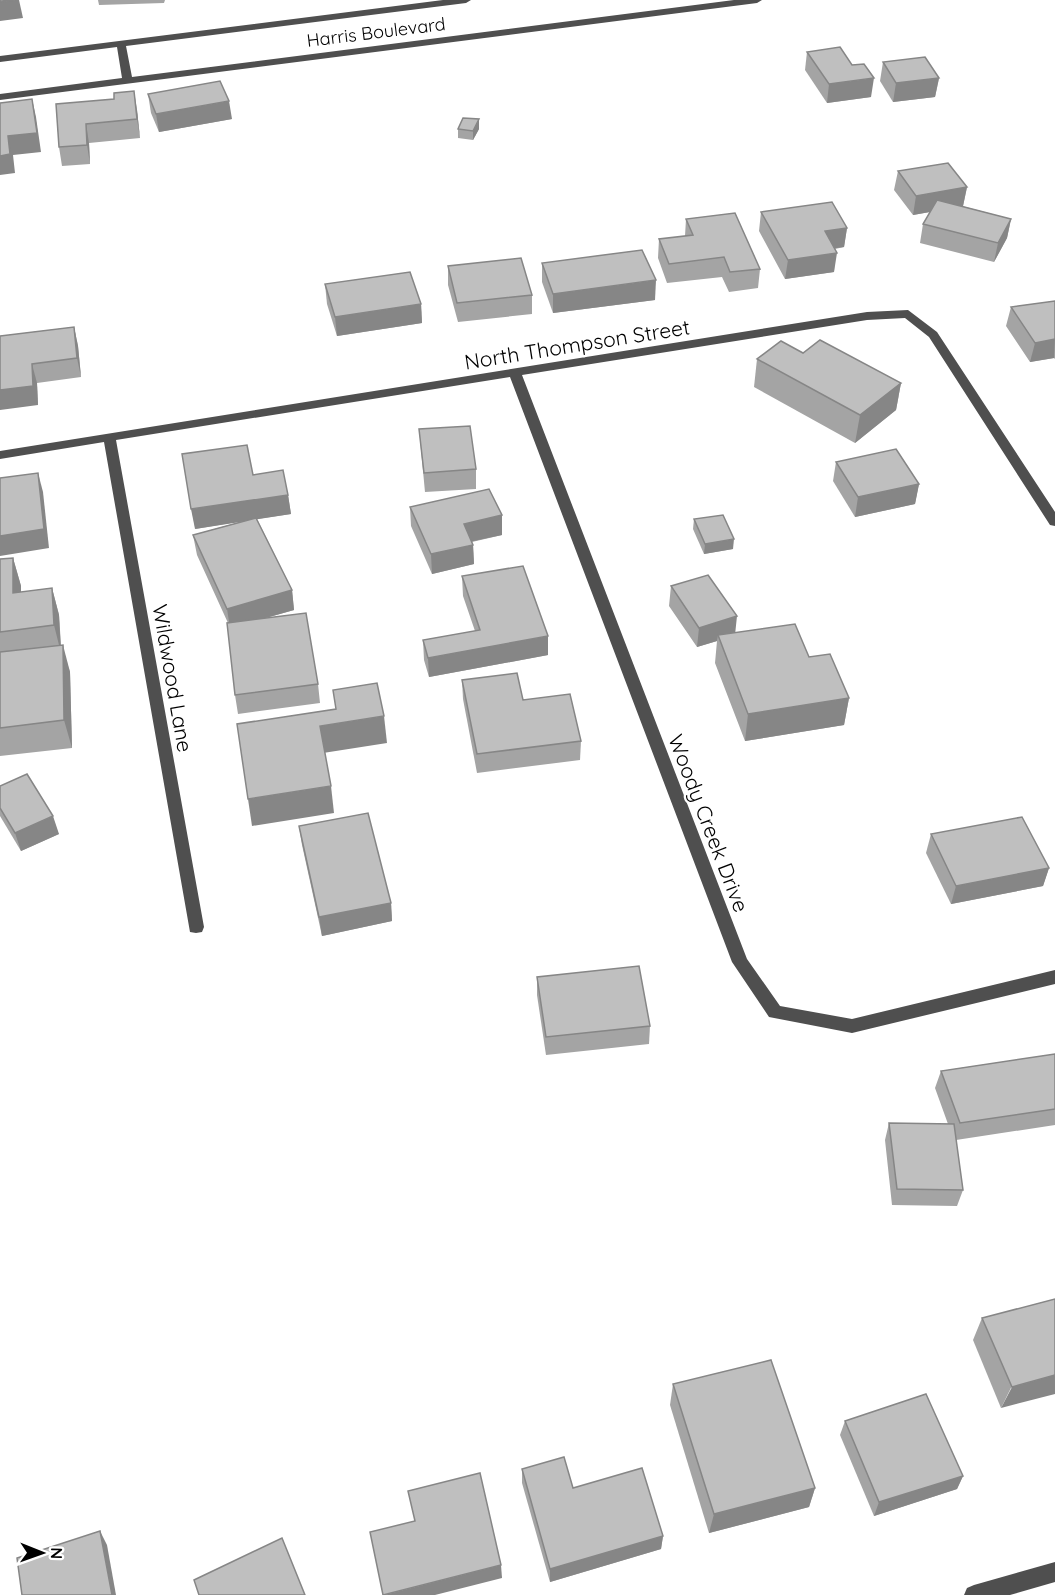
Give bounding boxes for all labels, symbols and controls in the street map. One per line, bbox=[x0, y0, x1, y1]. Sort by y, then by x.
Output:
street label: Harris Boulevard bbox=[305, 12, 447, 52]
street label: North Thompson Street bbox=[462, 313, 692, 375]
street label: Wildwood Lane bbox=[147, 602, 199, 754]
street label: Woody Creek Drive bbox=[663, 730, 755, 916]
north arrow bbox=[12, 1523, 72, 1583]
text: N bbox=[47, 1547, 67, 1559]

